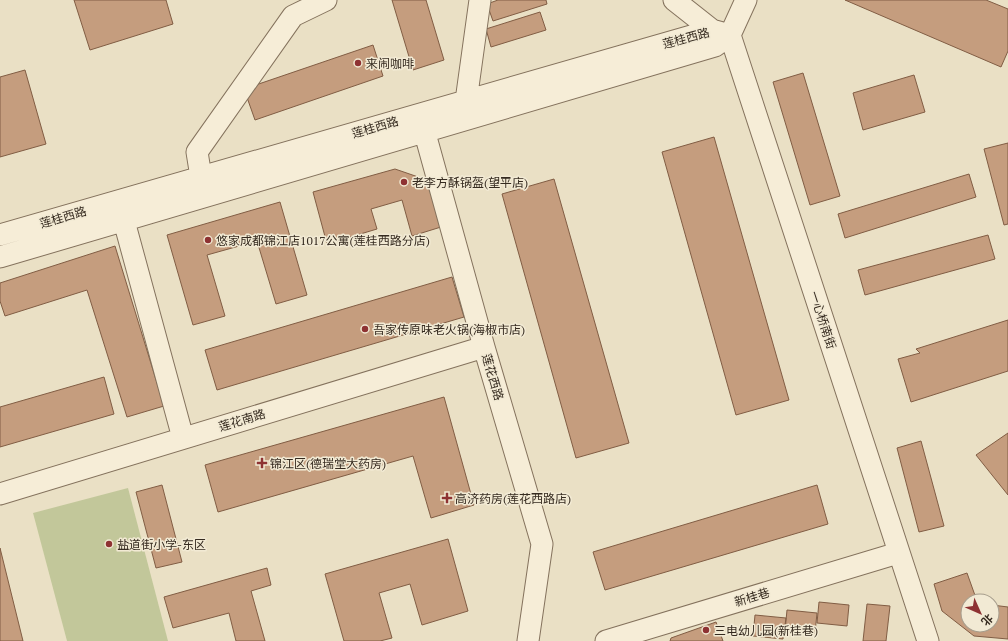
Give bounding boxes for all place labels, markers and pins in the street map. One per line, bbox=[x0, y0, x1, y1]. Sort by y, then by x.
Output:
place label: 来闹咖啡 bbox=[366, 56, 414, 71]
marker: 来闹咖啡 bbox=[353, 58, 363, 68]
place label: 老李方酥锅盔(望平店) bbox=[412, 175, 528, 190]
marker: 老李方酥锅盔(望平店) bbox=[399, 177, 409, 187]
place label: 悠家成都锦江店1017公寓(莲桂西路分店) bbox=[216, 233, 430, 248]
marker: 悠家成都锦江店1017公寓(莲桂西路分店) bbox=[203, 235, 213, 245]
place label: 吾家传原味老火锅(海椒市店) bbox=[373, 322, 525, 337]
marker: 吾家传原味老火锅(海椒市店) bbox=[360, 324, 370, 334]
place label: 锦江区(德瑞堂大药房) bbox=[270, 456, 386, 471]
marker: 锦江区(德瑞堂大药房) bbox=[257, 458, 267, 468]
place label: 高济药房(莲花西路店) bbox=[455, 491, 571, 506]
marker: 高济药房(莲花西路店) bbox=[442, 493, 452, 503]
place label: 盐道街小学-东区 bbox=[117, 537, 206, 552]
marker: 盐道街小学-东区 bbox=[104, 539, 114, 549]
place label: 三电幼儿园(新桂巷) bbox=[714, 623, 818, 638]
marker: 三电幼儿园(新桂巷) bbox=[701, 625, 711, 635]

